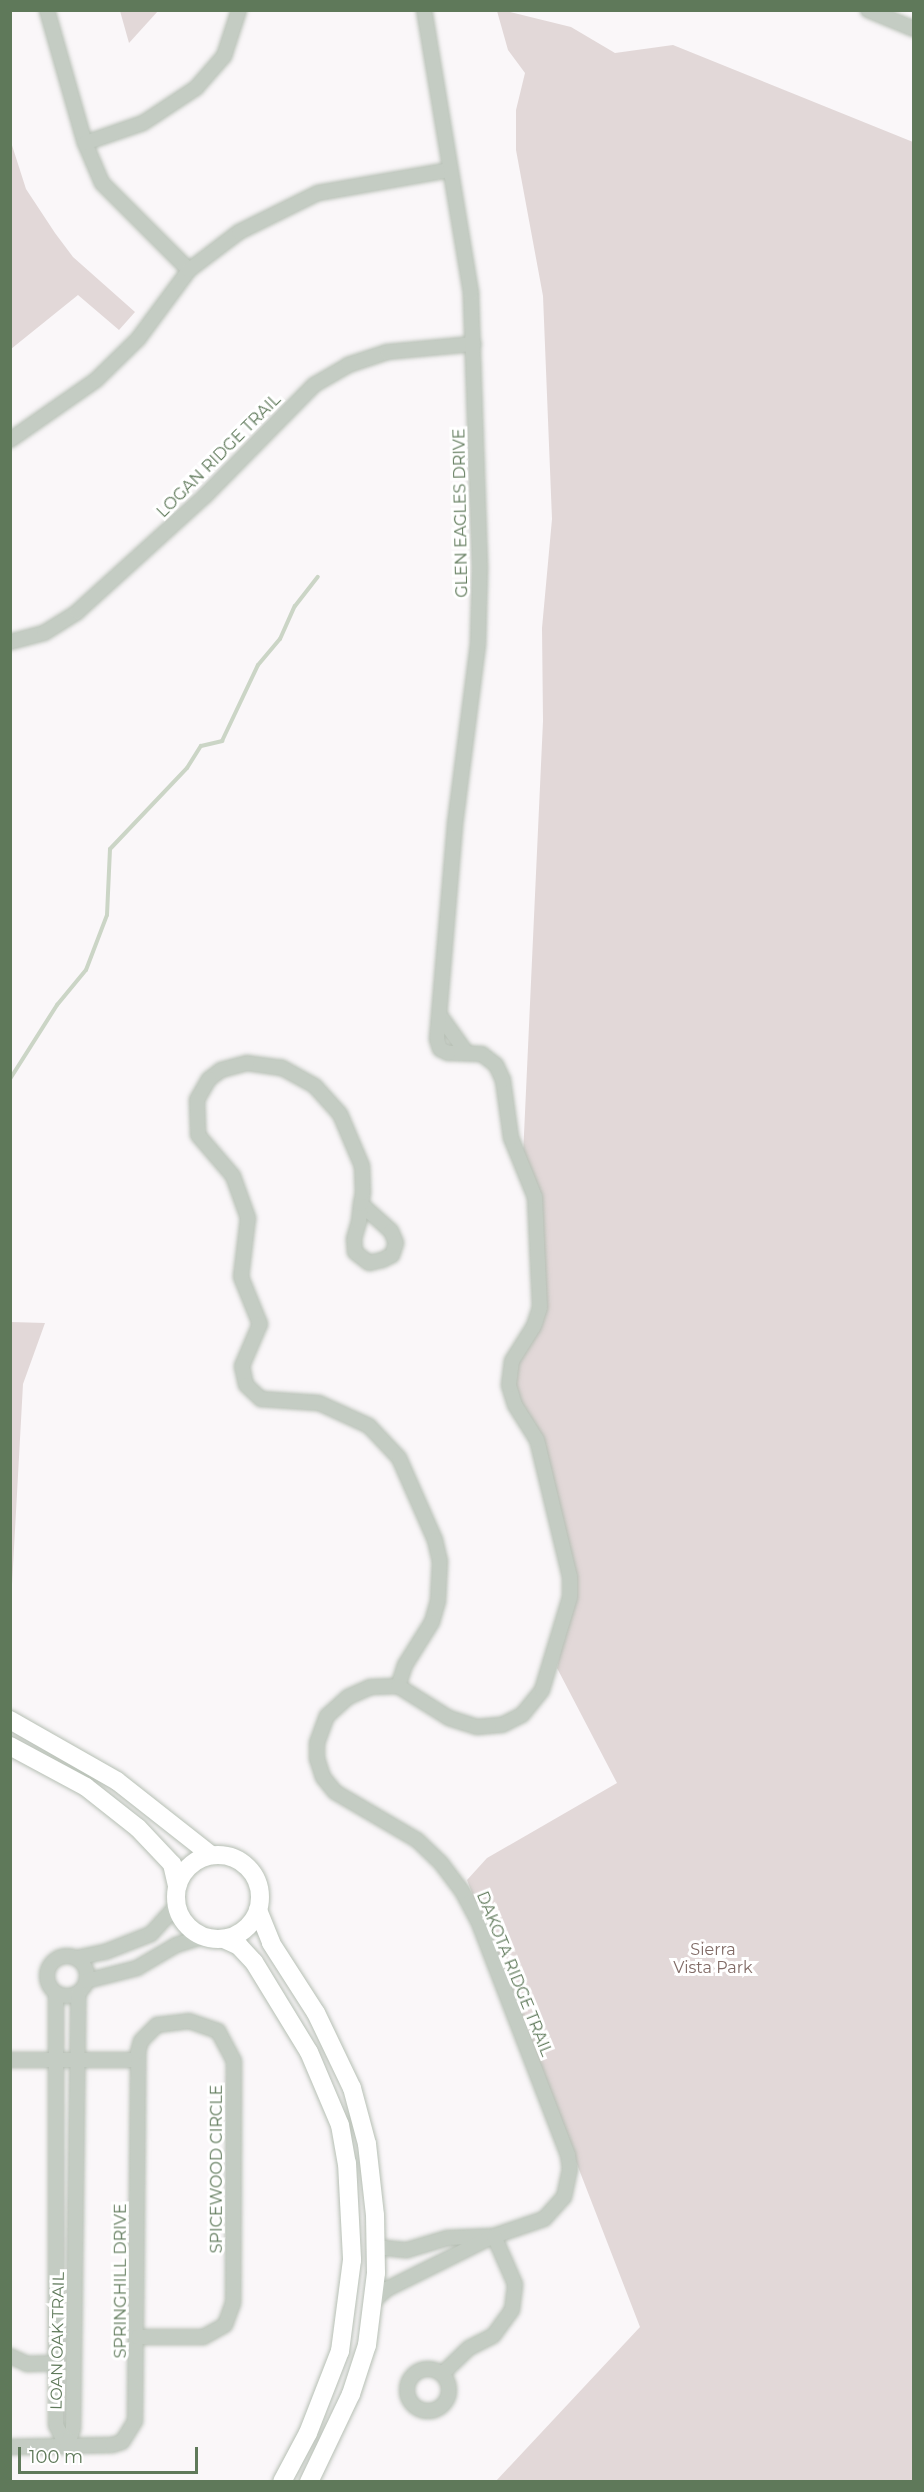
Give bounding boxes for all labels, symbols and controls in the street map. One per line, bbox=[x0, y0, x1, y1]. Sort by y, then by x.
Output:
street label: LOGAN RIDGE TRAIL bbox=[153, 390, 285, 522]
street label: GLEN EAGLES DRIVE bbox=[450, 428, 472, 598]
street label: DAKOTA RIDGE TRAIL bbox=[472, 1889, 556, 2059]
park label: Sierra Vista Park bbox=[673, 1940, 753, 1978]
street label: SPICEWOOD CIRCLE bbox=[207, 2085, 227, 2253]
street label: SPRINGHILL DRIVE bbox=[111, 2204, 131, 2358]
street label: LOAN OAK TRAIL bbox=[47, 2272, 69, 2410]
scale bar bbox=[21, 2435, 201, 2473]
text: 100 m bbox=[29, 2446, 83, 2468]

